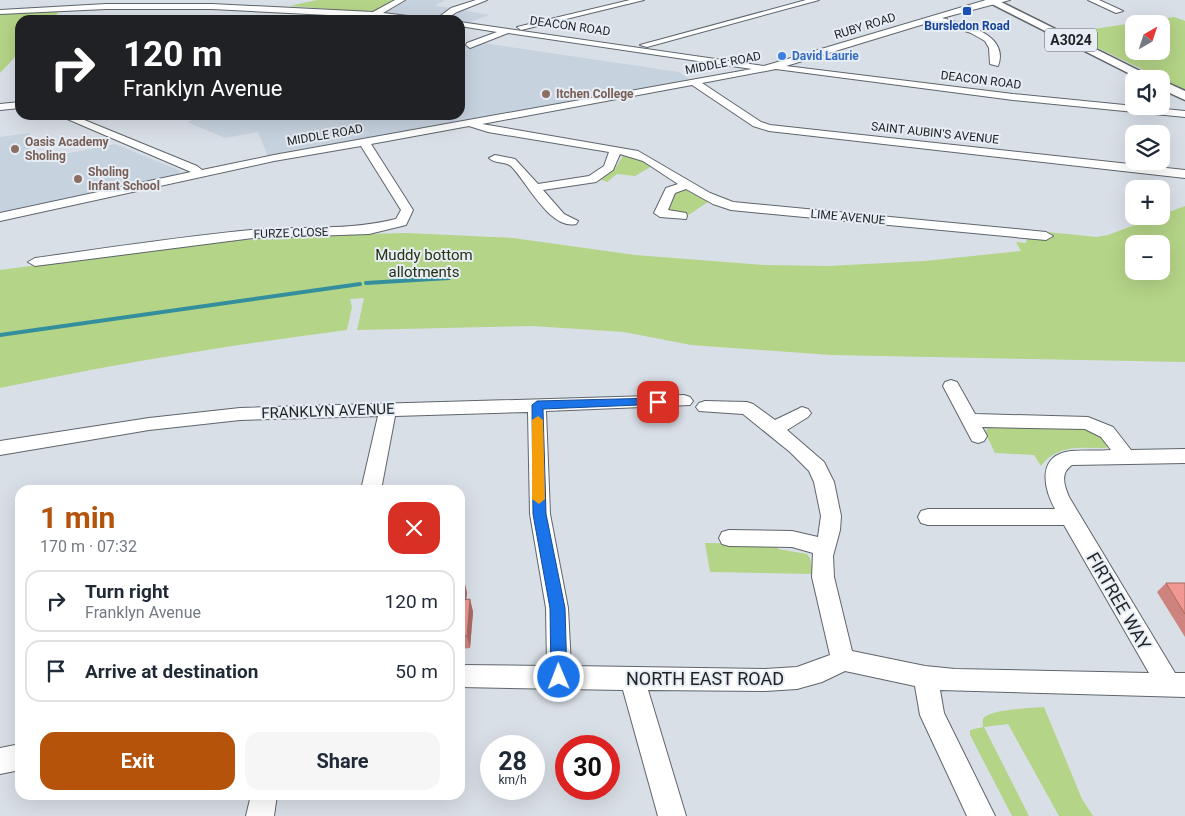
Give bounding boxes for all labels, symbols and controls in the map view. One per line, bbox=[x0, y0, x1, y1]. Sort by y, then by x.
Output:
marker: Bursledon Road bbox=[961, 5, 973, 17]
street label: RUBY ROAD bbox=[832, 10, 898, 42]
street label: DEACON ROAD bbox=[529, 13, 611, 39]
north arrow bbox=[1125, 15, 1170, 60]
map controls bbox=[1125, 15, 1170, 280]
place label: Bursledon Road bbox=[924, 19, 1010, 33]
road number: A3024 bbox=[1045, 28, 1097, 52]
text: 120 m bbox=[123, 34, 222, 75]
icon: right bbox=[40, 35, 105, 100]
street label: MIDDLE ROAD bbox=[684, 49, 762, 77]
place label: David Laurie bbox=[792, 49, 859, 63]
marker: David Laurie bbox=[776, 50, 788, 62]
street label: DEACON ROAD bbox=[940, 68, 1022, 92]
button: sound bbox=[1125, 70, 1170, 115]
text: Franklyn Avenue bbox=[123, 76, 282, 101]
place label: Itchen College bbox=[556, 87, 634, 101]
marker: Itchen College bbox=[540, 88, 552, 100]
street label: SAINT AUBIN'S AVENUE bbox=[870, 119, 1000, 147]
street label: MIDDLE ROAD bbox=[286, 121, 364, 149]
button: layers bbox=[1125, 125, 1170, 170]
place label: Oasis Academy Sholing bbox=[25, 135, 110, 163]
marker: Oasis Academy Sholing bbox=[9, 143, 21, 155]
place label: Sholing Infant School bbox=[88, 165, 160, 193]
marker: Sholing Infant School bbox=[72, 173, 84, 185]
button: + bbox=[1125, 180, 1170, 225]
street label: LIME AVENUE bbox=[810, 207, 886, 227]
street label: FURZE CLOSE bbox=[253, 225, 329, 241]
button: − bbox=[1125, 235, 1170, 280]
park label: Muddy bottom allotments bbox=[375, 246, 473, 281]
pin bbox=[637, 381, 679, 423]
icon: arrive bbox=[644, 388, 672, 416]
street label: FRANKLYN AVENUE bbox=[261, 400, 395, 422]
text: 1 min bbox=[40, 500, 115, 535]
button: close bbox=[388, 502, 440, 554]
text: 170 m · 07:32 bbox=[40, 537, 137, 556]
street label: FIRTREE WAY bbox=[1083, 548, 1156, 654]
text: Turn right bbox=[85, 580, 169, 603]
icon: right bbox=[42, 587, 70, 615]
text: 120 m bbox=[385, 590, 438, 613]
text: Franklyn Avenue bbox=[85, 603, 201, 622]
position arrow bbox=[532, 650, 584, 702]
icon: arrive bbox=[42, 657, 70, 685]
text: Arrive at destination bbox=[85, 660, 258, 683]
text: 50 m bbox=[395, 660, 438, 683]
street label: NORTH EAST ROAD bbox=[626, 668, 784, 689]
button: Exit bbox=[40, 732, 235, 790]
button: Share bbox=[245, 732, 440, 790]
speed limit sign: 30 bbox=[555, 735, 620, 800]
text: 28 bbox=[498, 747, 527, 776]
text: km/h bbox=[498, 773, 527, 787]

